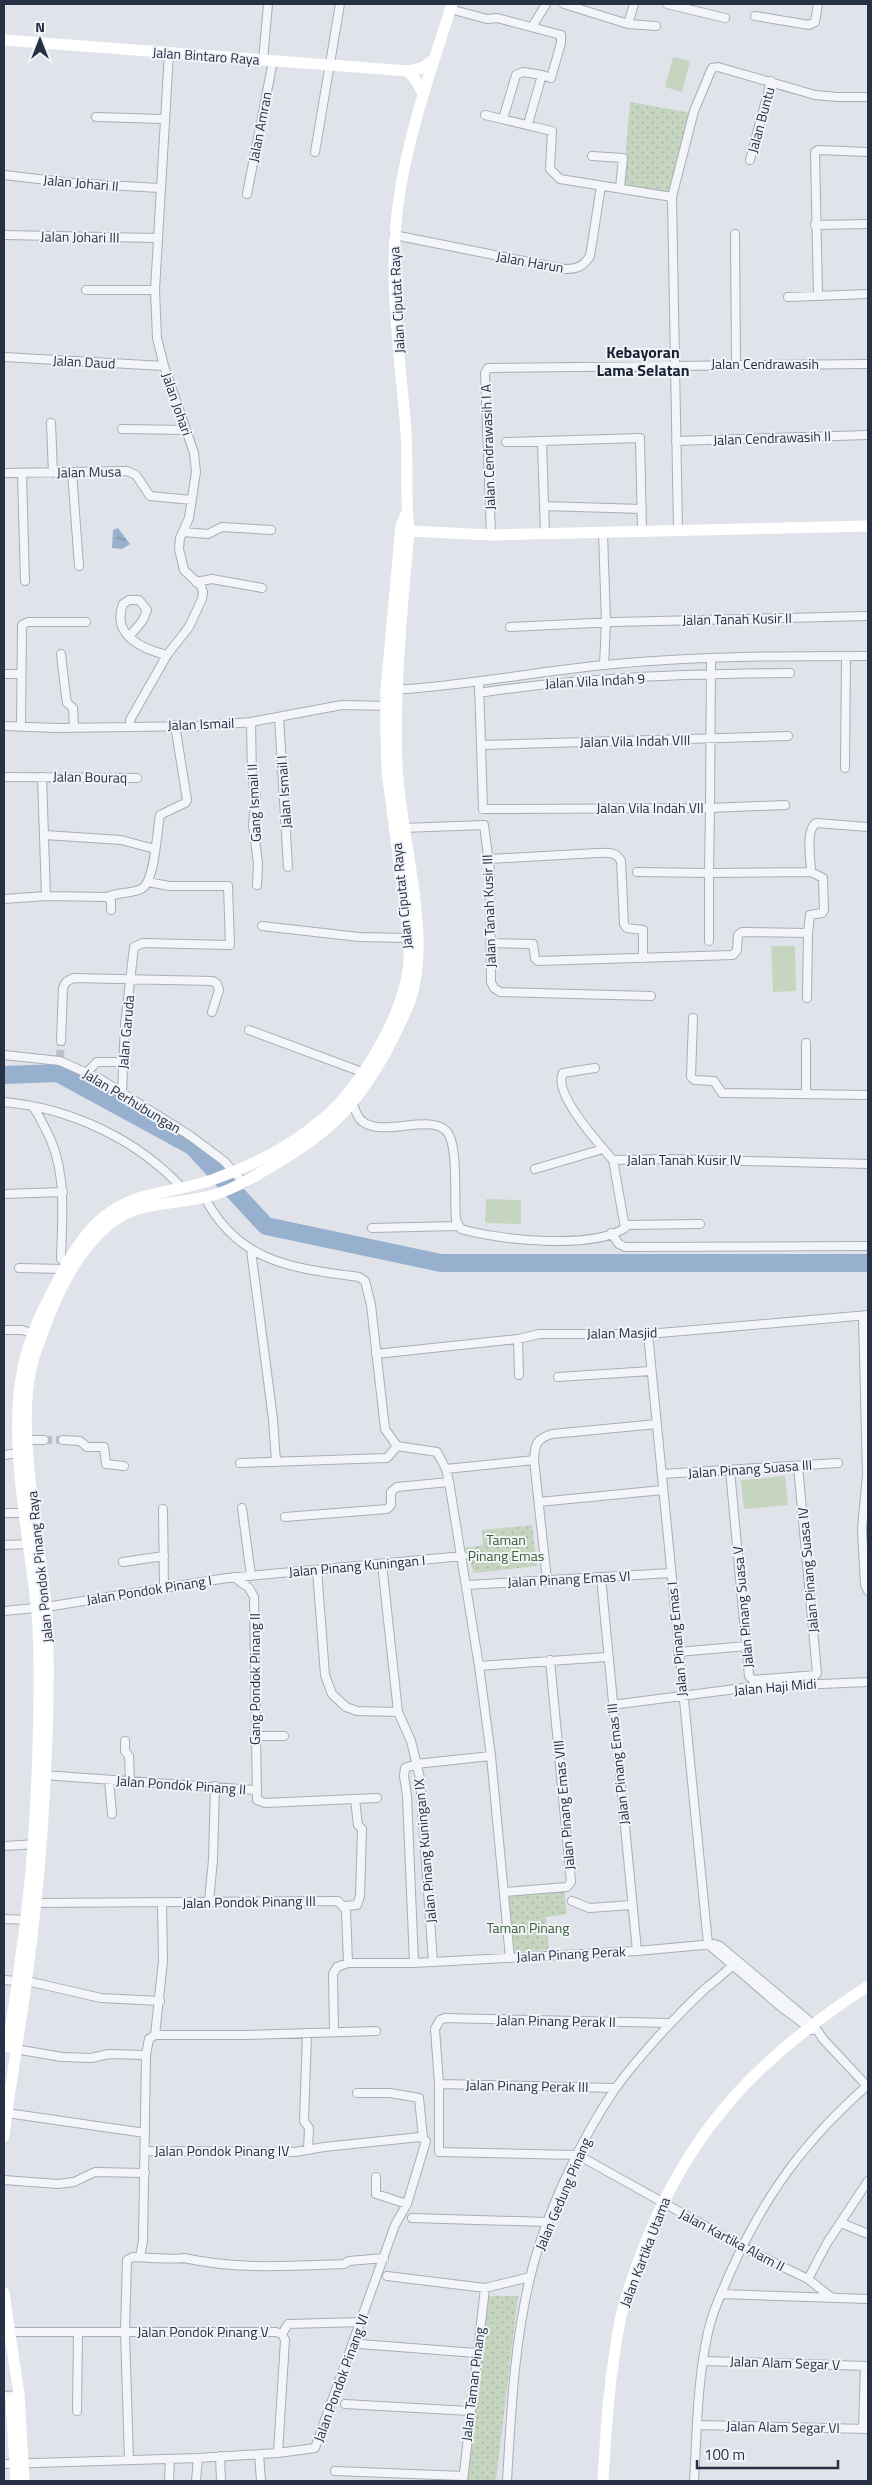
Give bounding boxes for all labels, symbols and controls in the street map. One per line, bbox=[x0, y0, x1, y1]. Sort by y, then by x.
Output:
north arrow bbox=[15, 15, 65, 65]
text: N bbox=[35, 16, 45, 37]
street label: Jalan Bintaro Raya bbox=[152, 41, 260, 70]
street label: Jalan Buntu bbox=[742, 84, 779, 155]
street label: Jalan Amran bbox=[242, 90, 277, 164]
street label: Jalan Johari II bbox=[42, 169, 120, 196]
street label: Jalan Johari III bbox=[40, 225, 120, 248]
street label: Jalan Harun bbox=[495, 245, 565, 278]
street label: Jalan Ciputat Raya bbox=[383, 246, 410, 354]
district label: Kebayoran Lama Selatan bbox=[596, 340, 690, 382]
street label: Jalan Daud bbox=[52, 349, 116, 374]
street label: Jalan Cendrawasih bbox=[711, 353, 819, 374]
street label: Jalan Johari bbox=[157, 369, 198, 438]
street label: Jalan Cendrawasih I A bbox=[475, 383, 500, 510]
street label: Jalan Cendrawasih II bbox=[713, 425, 831, 450]
street label: Jalan Musa bbox=[57, 460, 121, 483]
street label: Jalan Tanah Kusir II bbox=[682, 607, 792, 630]
street label: Jalan Vila Indah 9 bbox=[544, 667, 646, 694]
street label: Jalan Ismail bbox=[167, 712, 235, 735]
street label: Jalan Vila Indah VIII bbox=[579, 729, 691, 752]
street label: Jalan Ismail I bbox=[270, 755, 297, 829]
street label: Gang Ismail II bbox=[241, 763, 266, 843]
street label: Jalan Bouraq bbox=[53, 765, 127, 788]
street label: Jalan Vila Indah VII bbox=[596, 797, 704, 818]
street label: Jalan Ciputat Raya bbox=[385, 842, 418, 950]
street label: Jalan Tanah Kusir III bbox=[476, 854, 501, 968]
street label: Jalan Garuda bbox=[112, 994, 139, 1070]
street label: Jalan Perhubungan bbox=[79, 1063, 185, 1138]
street label: Jalan Tanah Kusir IV bbox=[627, 1149, 741, 1170]
street label: Jalan Masjid bbox=[586, 1321, 658, 1344]
street label: Jalan Pinang Suasa III bbox=[687, 1454, 813, 1483]
street label: Jalan Pondok Pinang Raya bbox=[21, 1490, 58, 1644]
street label: Jalan Pinang Suasa IV bbox=[792, 1506, 823, 1634]
park label: Taman Pinang Emas bbox=[468, 1529, 544, 1566]
street label: Jalan Pinang Suasa V bbox=[727, 1545, 758, 1669]
street label: Jalan Pinang Kuningan I bbox=[288, 1549, 426, 1582]
street label: Jalan Pinang Emas VI bbox=[507, 1565, 631, 1592]
street label: Jalan Pondok Pinang I bbox=[85, 1569, 213, 1610]
street label: Jalan Pinang Emas I bbox=[661, 1581, 692, 1697]
street label: Gang Pondok Pinang II bbox=[244, 1613, 265, 1745]
street label: Jalan Haji Midi bbox=[733, 1672, 817, 1701]
street label: Jalan Pinang Emas III bbox=[601, 1702, 634, 1826]
street label: Jalan Pinang Emas VIII bbox=[547, 1739, 580, 1871]
street label: Jalan Pondok Pinang II bbox=[115, 1769, 247, 1800]
street label: Jalan Pinang Kuningan IX bbox=[408, 1778, 441, 1924]
street label: Jalan Pondok Pinang III bbox=[182, 1890, 316, 1913]
park label: Taman Pinang bbox=[486, 1917, 570, 1938]
street label: Jalan Pinang Perak bbox=[516, 1940, 626, 1967]
street label: Jalan Pinang Perak II bbox=[496, 2009, 616, 2032]
street label: Jalan Pinang Perak III bbox=[465, 2074, 589, 2097]
street label: Jalan Gedung Pinang bbox=[529, 2134, 596, 2254]
street label: Jalan Pondok Pinang IV bbox=[155, 2140, 289, 2161]
street label: Jalan Kartika Utama bbox=[614, 2194, 675, 2310]
street label: Jalan Kartika Alam II bbox=[676, 2203, 789, 2276]
street label: Jalan Pondok Pinang VI bbox=[308, 2311, 373, 2445]
street label: Jalan Pondok Pinang V bbox=[137, 2321, 269, 2342]
street label: Jalan Taman Pinang bbox=[455, 2326, 490, 2442]
street label: Jalan Alam Segar V bbox=[730, 2350, 840, 2375]
street label: Jalan Alam Segar VI bbox=[726, 2415, 840, 2438]
scale bar bbox=[697, 2438, 838, 2470]
text: 100 m bbox=[704, 2443, 745, 2466]

